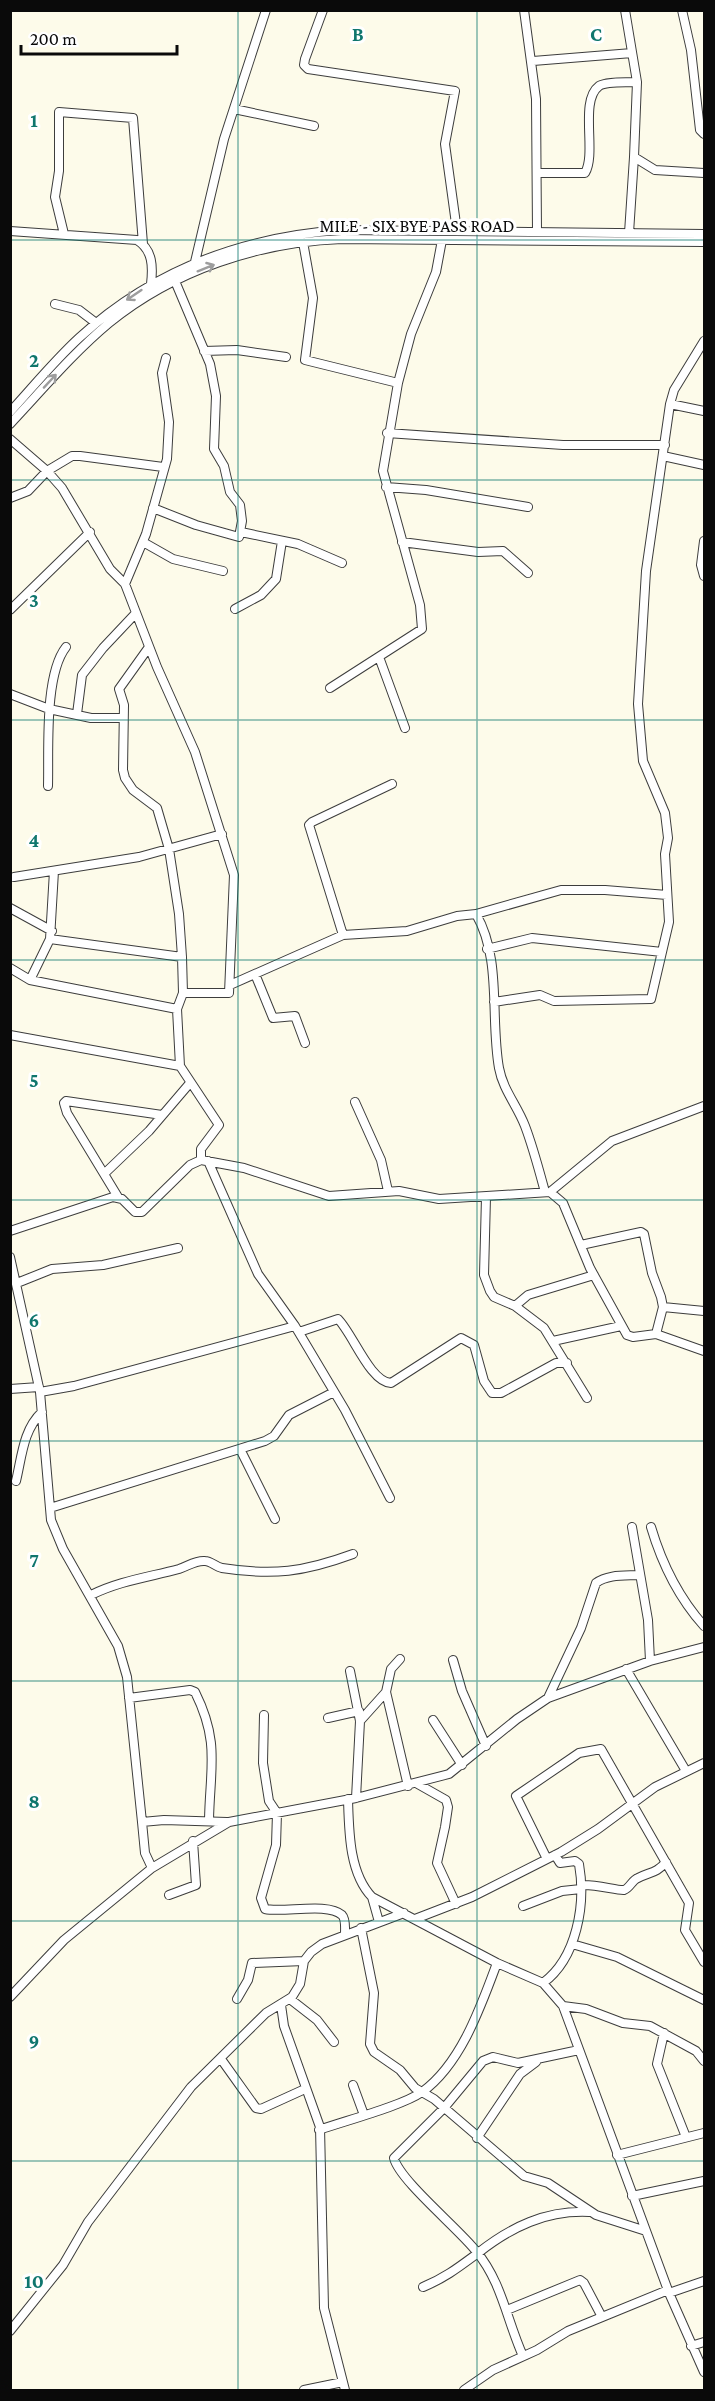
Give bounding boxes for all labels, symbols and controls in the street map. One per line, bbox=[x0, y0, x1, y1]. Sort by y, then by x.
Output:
scale bar bbox=[21, 18, 177, 56]
text: B bbox=[352, 23, 364, 45]
text: C bbox=[590, 23, 602, 45]
text: 200 m bbox=[30, 29, 77, 49]
text: 1 bbox=[30, 109, 38, 131]
street label: MILE - SIX BYE PASS ROAD bbox=[319, 216, 515, 236]
one-way arrow bbox=[196, 261, 215, 272]
one-way arrow bbox=[126, 289, 143, 301]
text: 2 bbox=[29, 349, 39, 371]
one-way arrow bbox=[43, 374, 57, 389]
text: 3 bbox=[29, 589, 39, 611]
text: 4 bbox=[29, 829, 40, 851]
text: 5 bbox=[29, 1069, 39, 1091]
text: 6 bbox=[29, 1309, 39, 1331]
text: 7 bbox=[29, 1549, 39, 1571]
text: 8 bbox=[28, 1790, 40, 1812]
text: 9 bbox=[29, 2030, 39, 2052]
text: 10 bbox=[24, 2270, 44, 2292]

